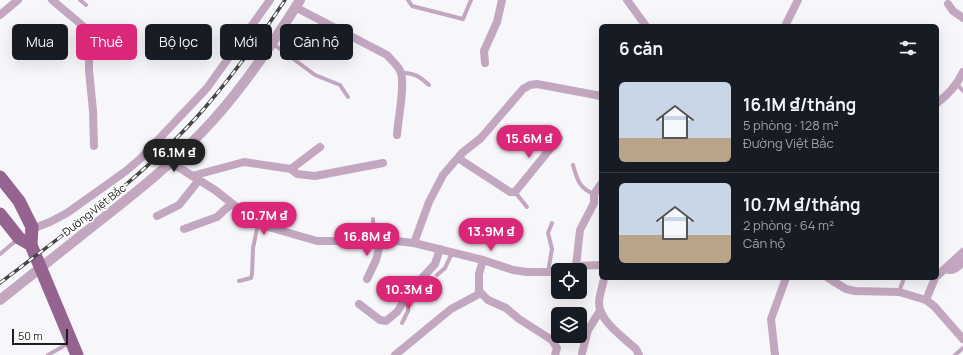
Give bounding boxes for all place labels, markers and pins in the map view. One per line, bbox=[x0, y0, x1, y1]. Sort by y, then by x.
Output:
pin: 15.6M ₫ bbox=[492, 125, 566, 159]
pin: 16.1M ₫ bbox=[137, 139, 211, 173]
pin: 10.7M ₫ bbox=[227, 202, 301, 236]
pin: 13.9M ₫ bbox=[454, 218, 528, 252]
pin: 16.8M ₫ bbox=[330, 223, 404, 257]
pin: 10.3M ₫ bbox=[372, 276, 446, 310]

